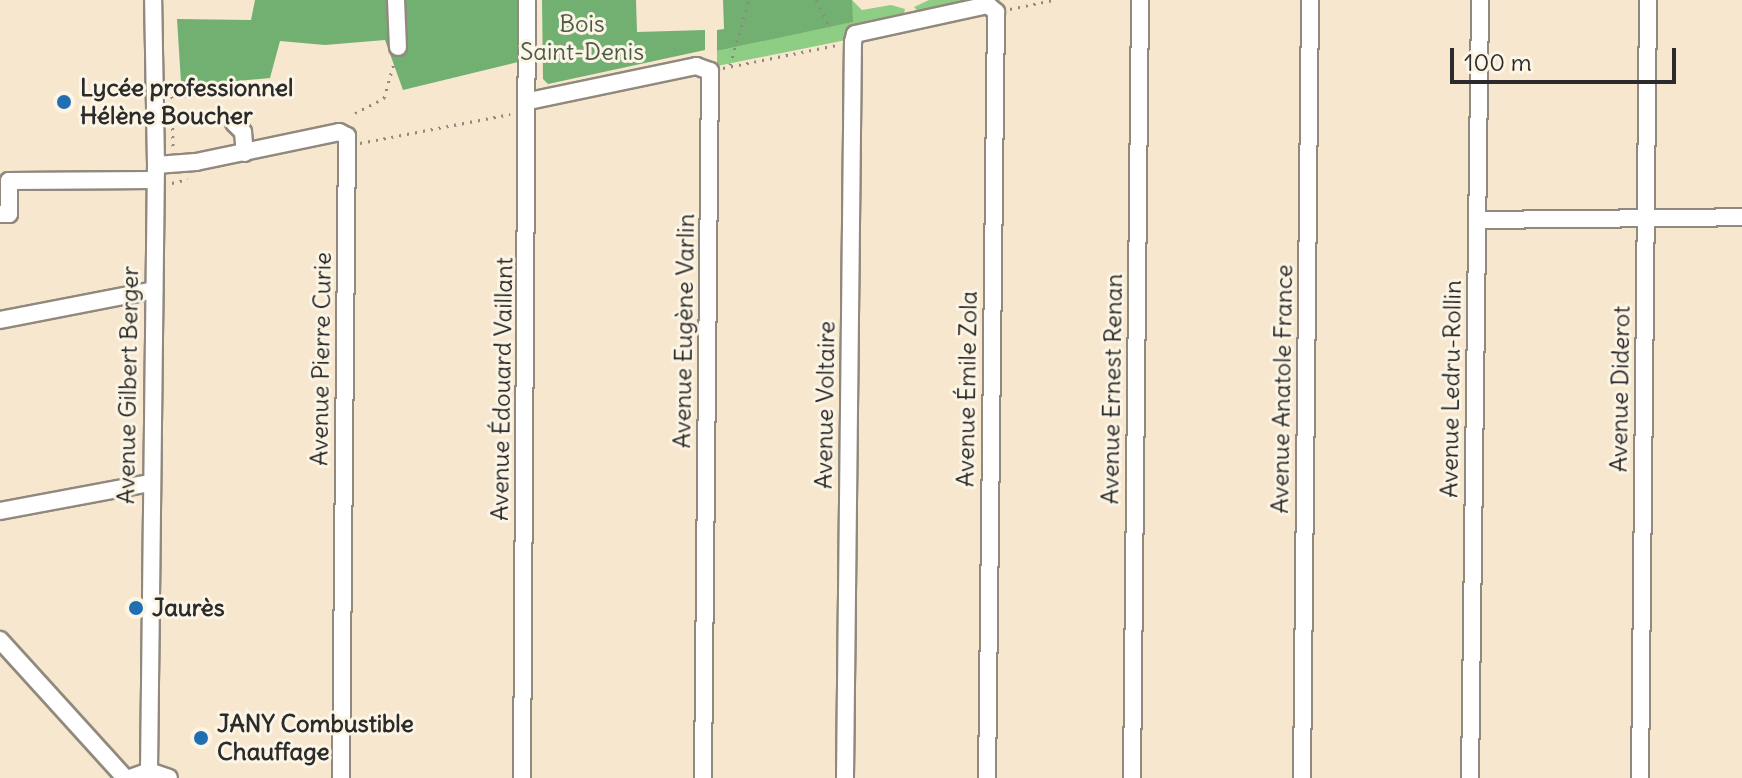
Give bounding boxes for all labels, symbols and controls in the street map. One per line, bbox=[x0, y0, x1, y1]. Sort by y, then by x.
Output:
park label: Bois Saint-Denis bbox=[520, 10, 644, 66]
scale bar bbox=[1454, 32, 1680, 82]
text: 100 m bbox=[1464, 47, 1532, 77]
place label: Lycée professionnel Hélène Boucher bbox=[80, 74, 293, 130]
marker: Lycée professionnel Hélène Boucher bbox=[55, 93, 73, 111]
street label: Avenue Eugène Varlin bbox=[668, 213, 700, 449]
street label: Avenue Pierre Curie bbox=[305, 252, 337, 466]
street label: Avenue Édouard Vaillant bbox=[485, 257, 519, 521]
street label: Avenue Anatole France bbox=[1265, 264, 1299, 514]
street label: Avenue Gilbert Berger bbox=[112, 266, 144, 504]
street label: Avenue Ernest Renan bbox=[1096, 273, 1128, 505]
street label: Avenue Ledru-Rollin bbox=[1435, 280, 1467, 498]
street label: Avenue Émile Zola bbox=[951, 291, 983, 487]
street label: Avenue Diderot bbox=[1604, 306, 1636, 472]
street label: Avenue Voltaire bbox=[809, 321, 841, 489]
place label: Jaurès bbox=[152, 594, 225, 622]
marker: Jaurès bbox=[127, 599, 145, 617]
place label: JANY Combustible Chauffage bbox=[217, 710, 414, 766]
marker: JANY Combustible Chauffage bbox=[192, 729, 210, 747]

